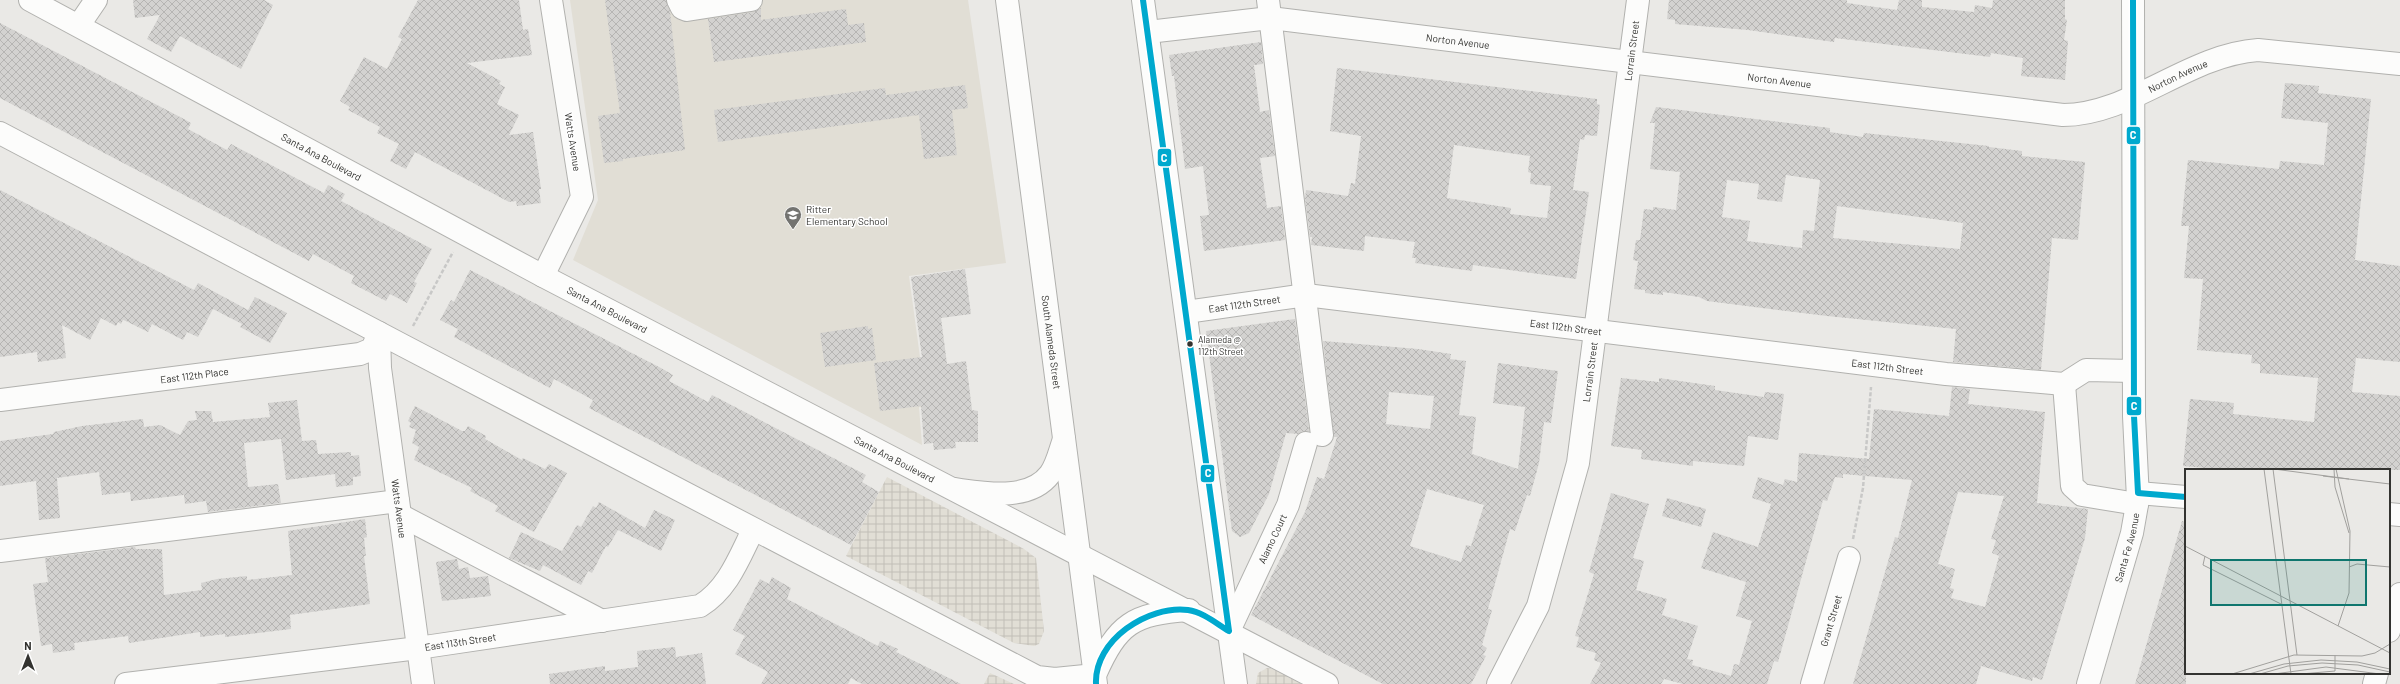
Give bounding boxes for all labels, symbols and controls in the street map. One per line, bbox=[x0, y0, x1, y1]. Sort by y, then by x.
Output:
street label: Lorrain Street bbox=[1622, 19, 1641, 82]
street label: Norton Avenue bbox=[1425, 31, 1490, 51]
street label: Norton Avenue bbox=[2146, 57, 2209, 95]
street label: Norton Avenue bbox=[1747, 70, 1812, 90]
street label: Watts Avenue bbox=[562, 112, 584, 172]
line badge: C bbox=[2126, 126, 2141, 145]
text: C bbox=[2130, 128, 2137, 141]
street label: Santa Ana Boulevard bbox=[279, 130, 364, 183]
line badge: C bbox=[1157, 148, 1172, 167]
text: C bbox=[1161, 151, 1168, 164]
place label: Ritter Elementary School bbox=[806, 203, 887, 227]
school or university icon: Ritter Elementary School bbox=[783, 205, 803, 230]
street label: Santa Ana Boulevard bbox=[565, 284, 650, 335]
street label: East 112th Street bbox=[1208, 293, 1281, 315]
street label: South Alameda Street bbox=[1039, 294, 1064, 390]
street label: East 112th Street bbox=[1529, 317, 1603, 338]
place label: Alameda @ 112th Street bbox=[1198, 334, 1244, 357]
marker: Alameda @ 112th Street bbox=[1185, 339, 1195, 349]
street label: Lorrain Street bbox=[1580, 341, 1600, 403]
street label: East 112th Street bbox=[1851, 356, 1924, 377]
street label: East 112th Place bbox=[159, 365, 229, 385]
line badge: C bbox=[2126, 396, 2142, 416]
text: C bbox=[2131, 399, 2138, 412]
street label: Santa Ana Boulevard bbox=[852, 433, 937, 485]
line badge: C bbox=[1200, 464, 1215, 483]
text: C bbox=[1205, 466, 1212, 479]
inset map bbox=[2185, 469, 2390, 674]
street label: Watts Avenue bbox=[389, 478, 409, 539]
street label: Alamo Court bbox=[1255, 512, 1289, 565]
street label: Santa Fe Avenue bbox=[2112, 512, 2141, 584]
street label: Grant Street bbox=[1817, 593, 1844, 648]
street label: East 113th Street bbox=[424, 630, 497, 653]
north arrow bbox=[8, 636, 48, 676]
text: N bbox=[24, 639, 32, 652]

